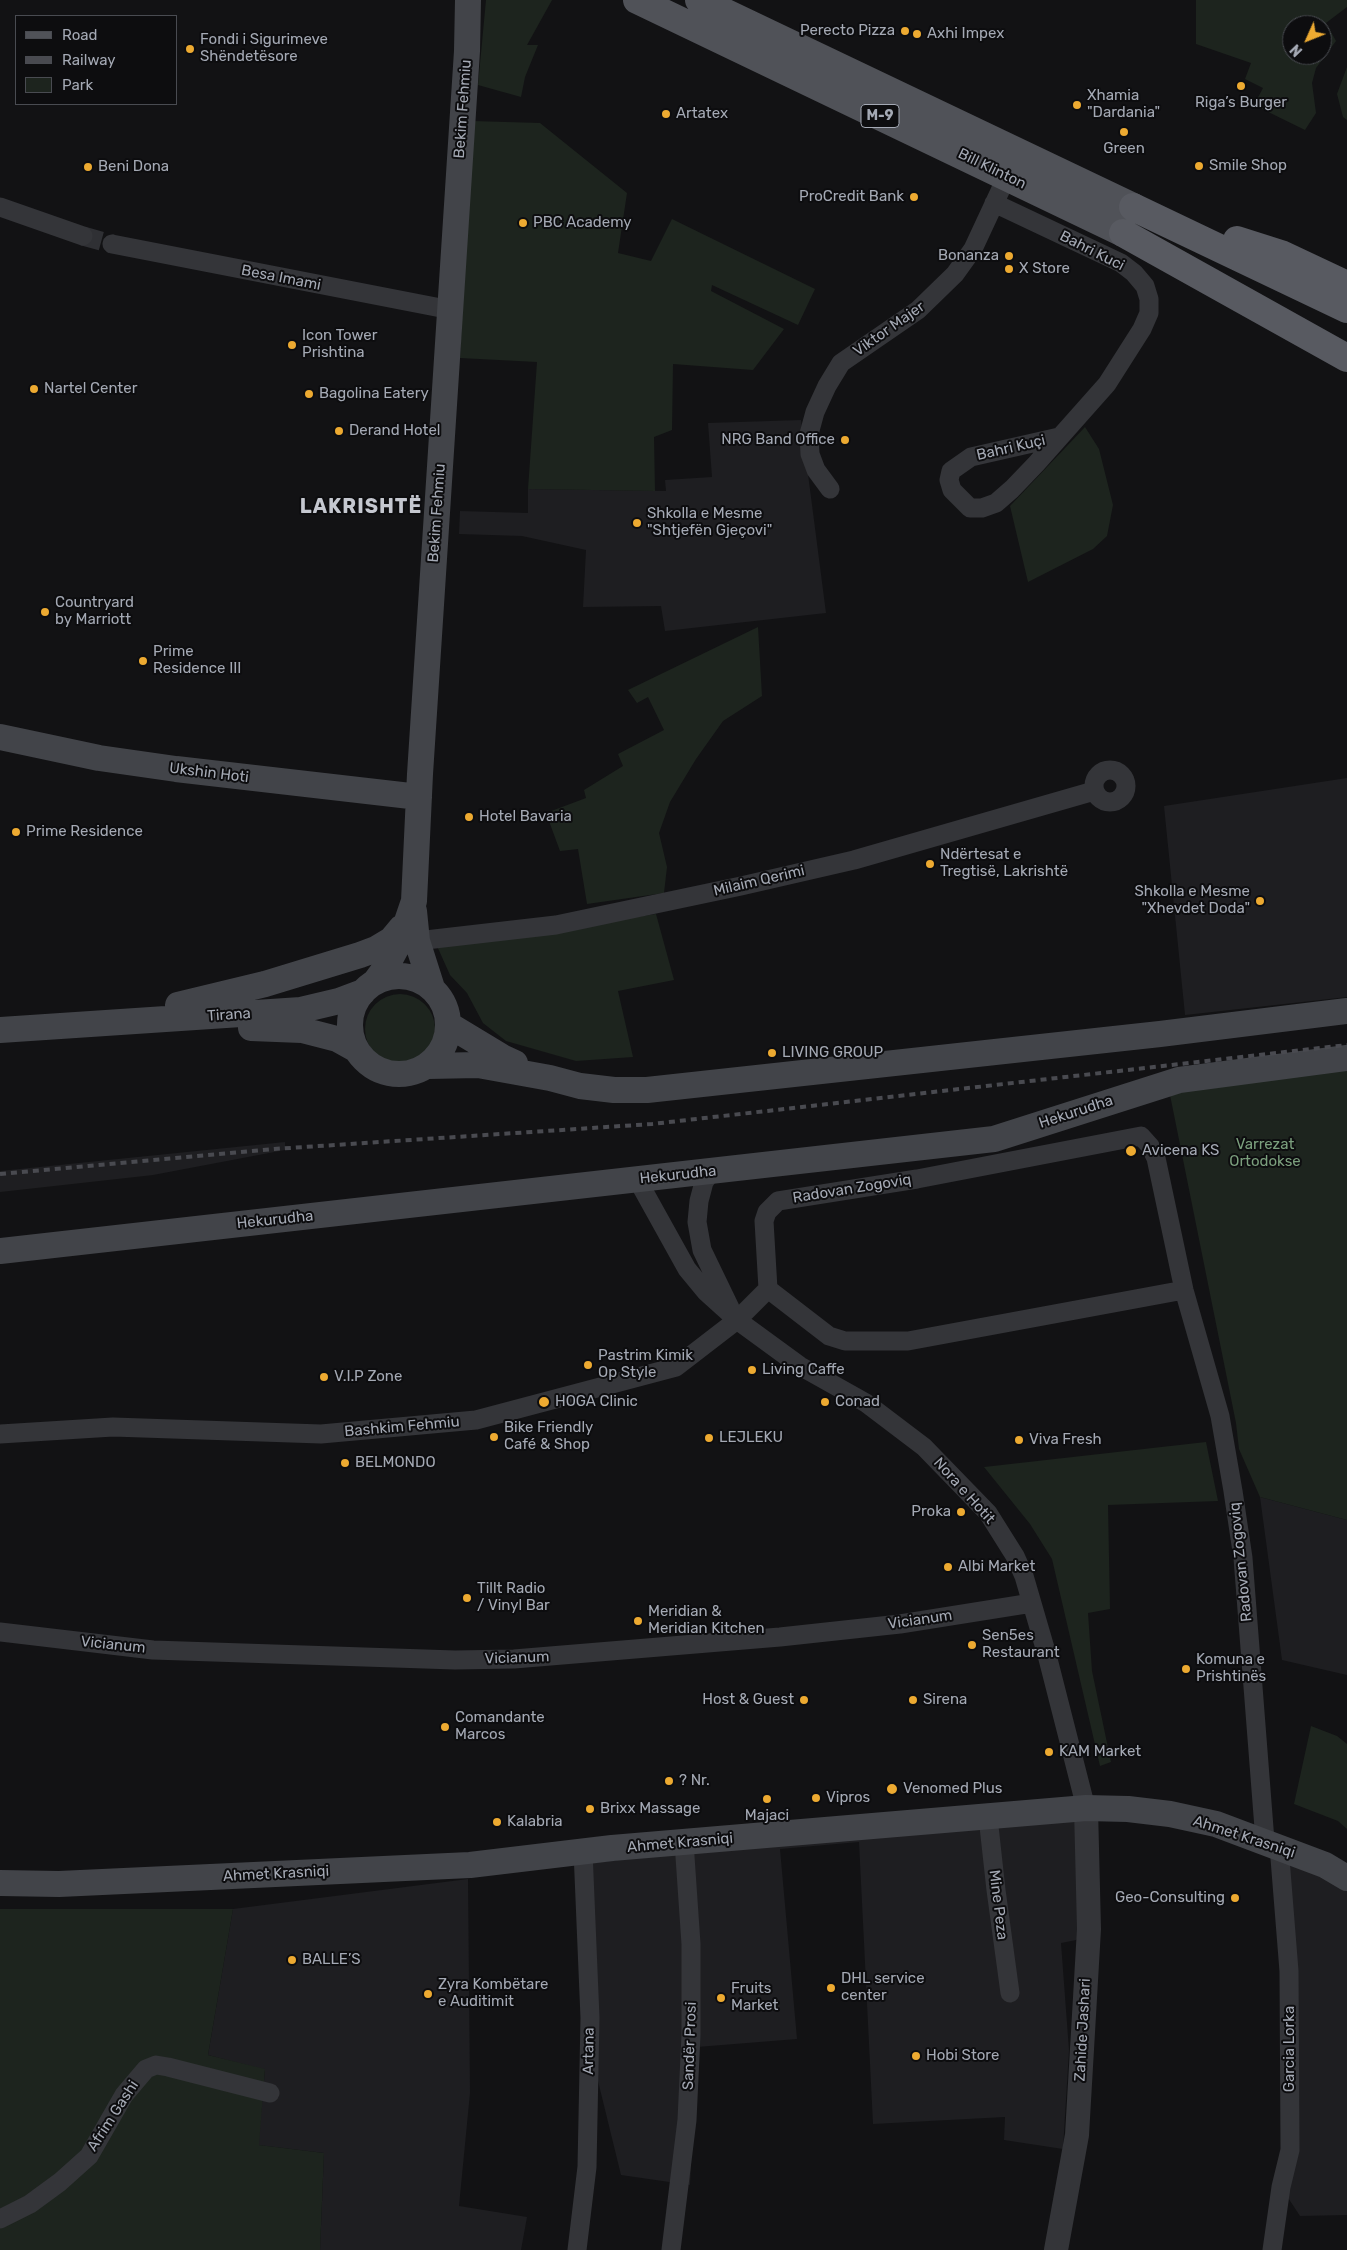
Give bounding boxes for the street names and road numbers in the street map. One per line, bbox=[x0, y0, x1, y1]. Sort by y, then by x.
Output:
street label: Bekim Fehmiu bbox=[451, 59, 475, 159]
road number: M-9 bbox=[861, 104, 899, 128]
street label: Bill Klinton bbox=[955, 145, 1029, 193]
street label: Bahri Kuci bbox=[1057, 227, 1127, 275]
street label: Besa Imami bbox=[240, 261, 322, 295]
street label: Viktor Majer bbox=[850, 298, 928, 360]
street label: Bahri Kuçi bbox=[975, 431, 1047, 465]
street label: Bekim Fehmiu bbox=[425, 463, 449, 563]
street label: Ukshin Hoti bbox=[168, 759, 250, 787]
street label: Milaim Qerimi bbox=[712, 862, 806, 900]
street label: Tirana bbox=[207, 1005, 251, 1025]
street label: Hekurudha bbox=[1037, 1092, 1115, 1132]
street label: Hekurudha bbox=[639, 1162, 717, 1188]
street label: Radovan Zogoviq bbox=[791, 1171, 913, 1207]
street label: Hekurudha bbox=[236, 1207, 314, 1233]
street label: Bashkim Fehmiu bbox=[344, 1413, 460, 1441]
street label: Nora e Hotit bbox=[929, 1454, 999, 1528]
street label: Radovan Zogoviq bbox=[1226, 1501, 1256, 1623]
street label: Vicianum bbox=[887, 1607, 953, 1633]
street label: Vicianum bbox=[80, 1633, 146, 1657]
street label: Vicianum bbox=[484, 1648, 550, 1668]
street label: Ahmet Krasniqi bbox=[1191, 1812, 1297, 1862]
street label: Ahmet Krasniqi bbox=[626, 1829, 734, 1857]
street label: Ahmet Krasniqi bbox=[222, 1862, 330, 1886]
street label: Mine Peza bbox=[985, 1869, 1011, 1941]
street label: Zahide Jashari bbox=[1071, 1978, 1095, 2082]
street label: Sandër Prosi bbox=[679, 2001, 701, 2091]
street label: Garcia Lorka bbox=[1281, 2006, 1299, 2092]
street label: Artana bbox=[580, 2027, 598, 2075]
street label: Afrim Gashi bbox=[83, 2077, 143, 2155]

